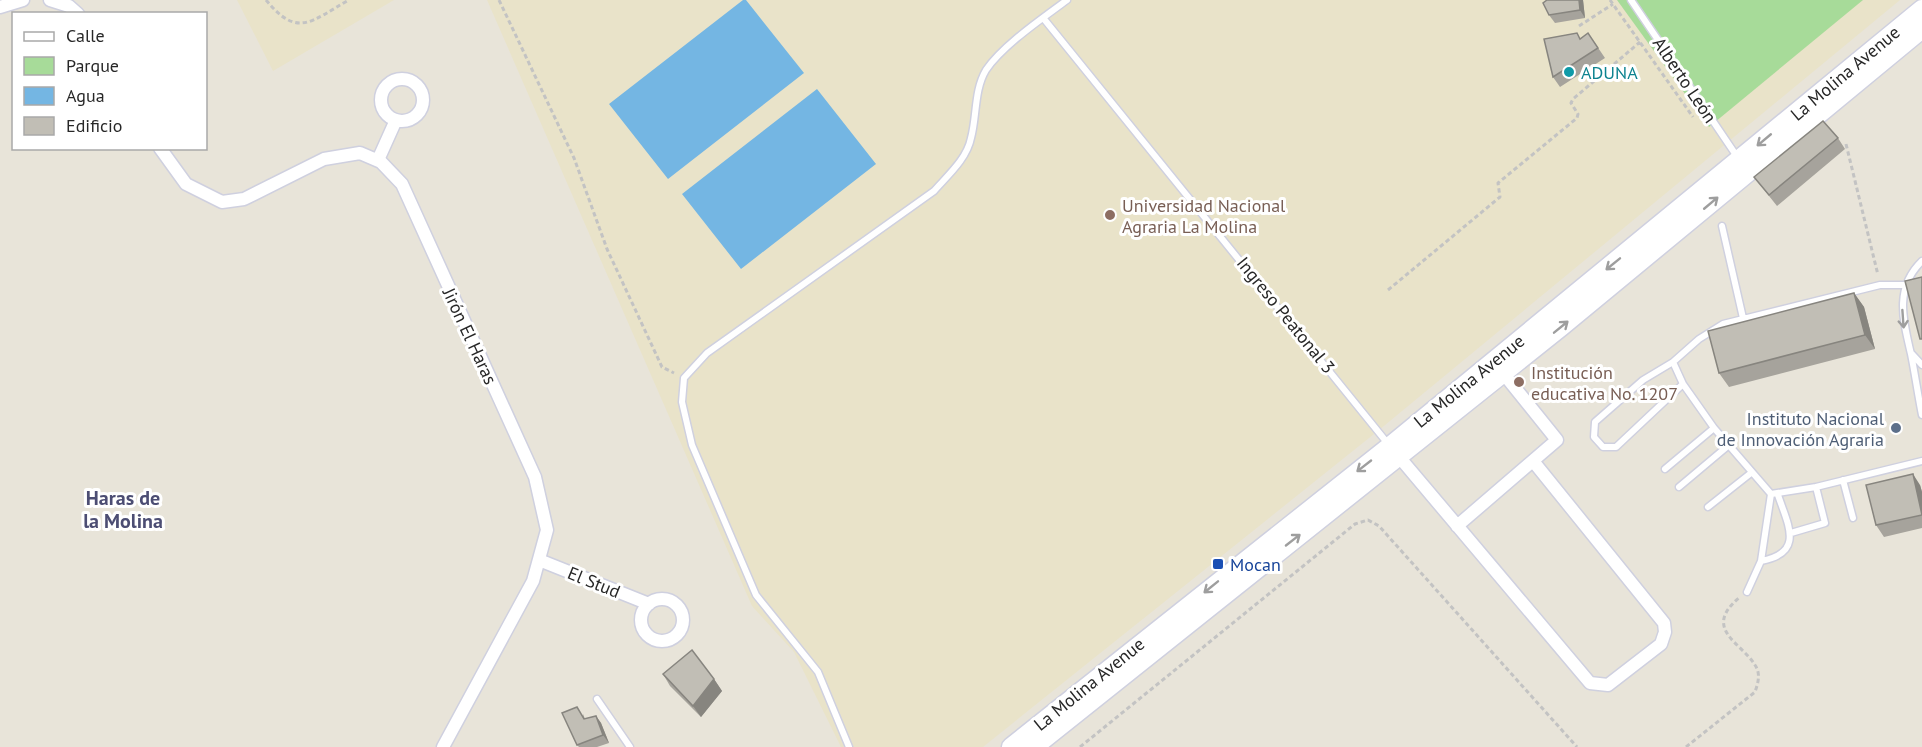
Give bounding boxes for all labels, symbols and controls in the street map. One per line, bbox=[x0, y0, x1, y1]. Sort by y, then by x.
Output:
legend bbox=[12, 12, 207, 150]
street label: La Molina Avenue bbox=[1786, 21, 1904, 125]
text: Calle bbox=[66, 24, 105, 47]
street label: Alberto León bbox=[1648, 33, 1722, 127]
text: Parque bbox=[66, 54, 119, 77]
place label: ADUNA bbox=[1581, 61, 1638, 84]
marker: ADUNA bbox=[1562, 65, 1576, 79]
text: Agua bbox=[66, 84, 105, 107]
text: Edificio bbox=[66, 114, 122, 137]
one-way arrow bbox=[1757, 133, 1772, 147]
place label: Universidad Nacional Agraria La Molina bbox=[1122, 194, 1286, 238]
one-way arrow bbox=[1703, 197, 1719, 210]
marker: Universidad Nacional Agraria La Molina bbox=[1103, 208, 1117, 222]
street label: Ingreso Peatonal 3 bbox=[1232, 252, 1340, 378]
one-way arrow bbox=[1605, 257, 1621, 270]
street label: Jirón El Haras bbox=[437, 283, 502, 388]
one-way arrow bbox=[1898, 309, 1909, 329]
one-way arrow bbox=[1553, 320, 1568, 334]
street label: La Molina Avenue bbox=[1409, 329, 1529, 433]
place label: Institución educativa No. 1207 bbox=[1531, 361, 1678, 405]
marker: Institución educativa No. 1207 bbox=[1512, 375, 1526, 389]
place label: Instituto Nacional de Innovación Agraria bbox=[1717, 407, 1885, 451]
marker: Instituto Nacional de Innovación Agraria bbox=[1889, 421, 1903, 435]
one-way arrow bbox=[1356, 459, 1372, 472]
district label: Haras de la Molina bbox=[83, 485, 163, 534]
one-way arrow bbox=[1285, 533, 1301, 546]
place label: Mocan bbox=[1230, 553, 1281, 576]
marker: Mocan bbox=[1211, 557, 1225, 571]
street label: El Stud bbox=[564, 561, 624, 603]
one-way arrow bbox=[1203, 580, 1219, 593]
street label: La Molina Avenue bbox=[1029, 632, 1149, 736]

